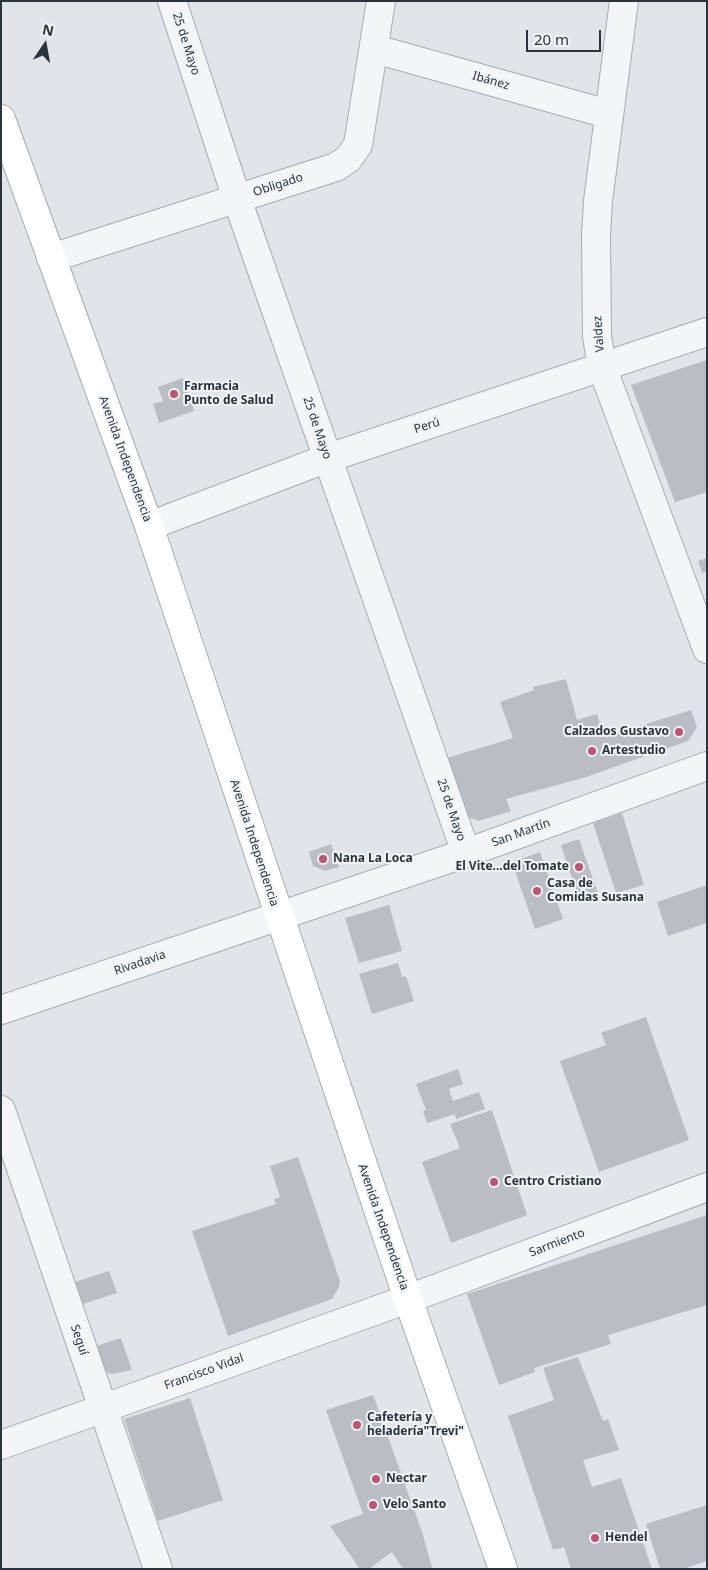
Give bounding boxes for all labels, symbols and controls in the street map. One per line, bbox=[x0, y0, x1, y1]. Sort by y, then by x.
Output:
street label: 25 de Mayo bbox=[169, 11, 203, 77]
text: N bbox=[41, 19, 56, 40]
north arrow bbox=[20, 20, 70, 70]
scale bar bbox=[528, 20, 603, 52]
text: 20 m bbox=[534, 29, 569, 49]
street label: Ibánez bbox=[471, 69, 511, 93]
street label: Obligado bbox=[251, 170, 305, 200]
street label: Valdez bbox=[591, 315, 607, 353]
place label: Farmacia Punto de Salud bbox=[184, 380, 274, 408]
marker: Farmacia Punto de Salud bbox=[168, 388, 180, 400]
street label: Avenida Independencia bbox=[96, 394, 154, 524]
street label: 25 de Mayo bbox=[300, 395, 334, 461]
street label: Perú bbox=[412, 415, 442, 437]
place label: Calzados Gustavo bbox=[564, 725, 669, 739]
marker: Calzados Gustavo bbox=[673, 726, 685, 738]
place label: Artestudio bbox=[602, 744, 666, 758]
marker: Artestudio bbox=[586, 745, 598, 757]
street label: 25 de Mayo bbox=[434, 777, 468, 843]
street label: Avenida Independencia bbox=[227, 778, 281, 908]
street label: San Martín bbox=[490, 816, 552, 850]
place label: Nana La Loca bbox=[333, 852, 413, 866]
marker: Nana La Loca bbox=[317, 853, 329, 865]
place label: El Vite...del Tomate bbox=[455, 860, 569, 874]
marker: El Vite...del Tomate bbox=[573, 861, 585, 873]
place label: Casa de Comidas Susana bbox=[547, 877, 644, 905]
marker: Casa de Comidas Susana bbox=[531, 885, 543, 897]
street label: Rivadavia bbox=[112, 947, 168, 979]
street label: Avenida Independencia bbox=[355, 1162, 411, 1292]
place label: Centro Cristiano bbox=[504, 1175, 602, 1189]
marker: Centro Cristiano bbox=[488, 1176, 500, 1188]
street label: Sarmiento bbox=[527, 1226, 587, 1260]
street label: Seguí bbox=[67, 1323, 91, 1357]
street label: Francisco Vidal bbox=[162, 1351, 246, 1393]
place label: Cafetería y heladería"Trevi" bbox=[367, 1411, 464, 1439]
marker: Cafetería y heladería"Trevi" bbox=[351, 1419, 363, 1431]
place label: Nectar bbox=[386, 1472, 427, 1486]
marker: Nectar bbox=[370, 1473, 382, 1485]
place label: Velo Santo bbox=[383, 1498, 446, 1512]
marker: Velo Santo bbox=[367, 1499, 379, 1511]
place label: Hendel bbox=[605, 1531, 647, 1545]
marker: Hendel bbox=[589, 1532, 601, 1544]

